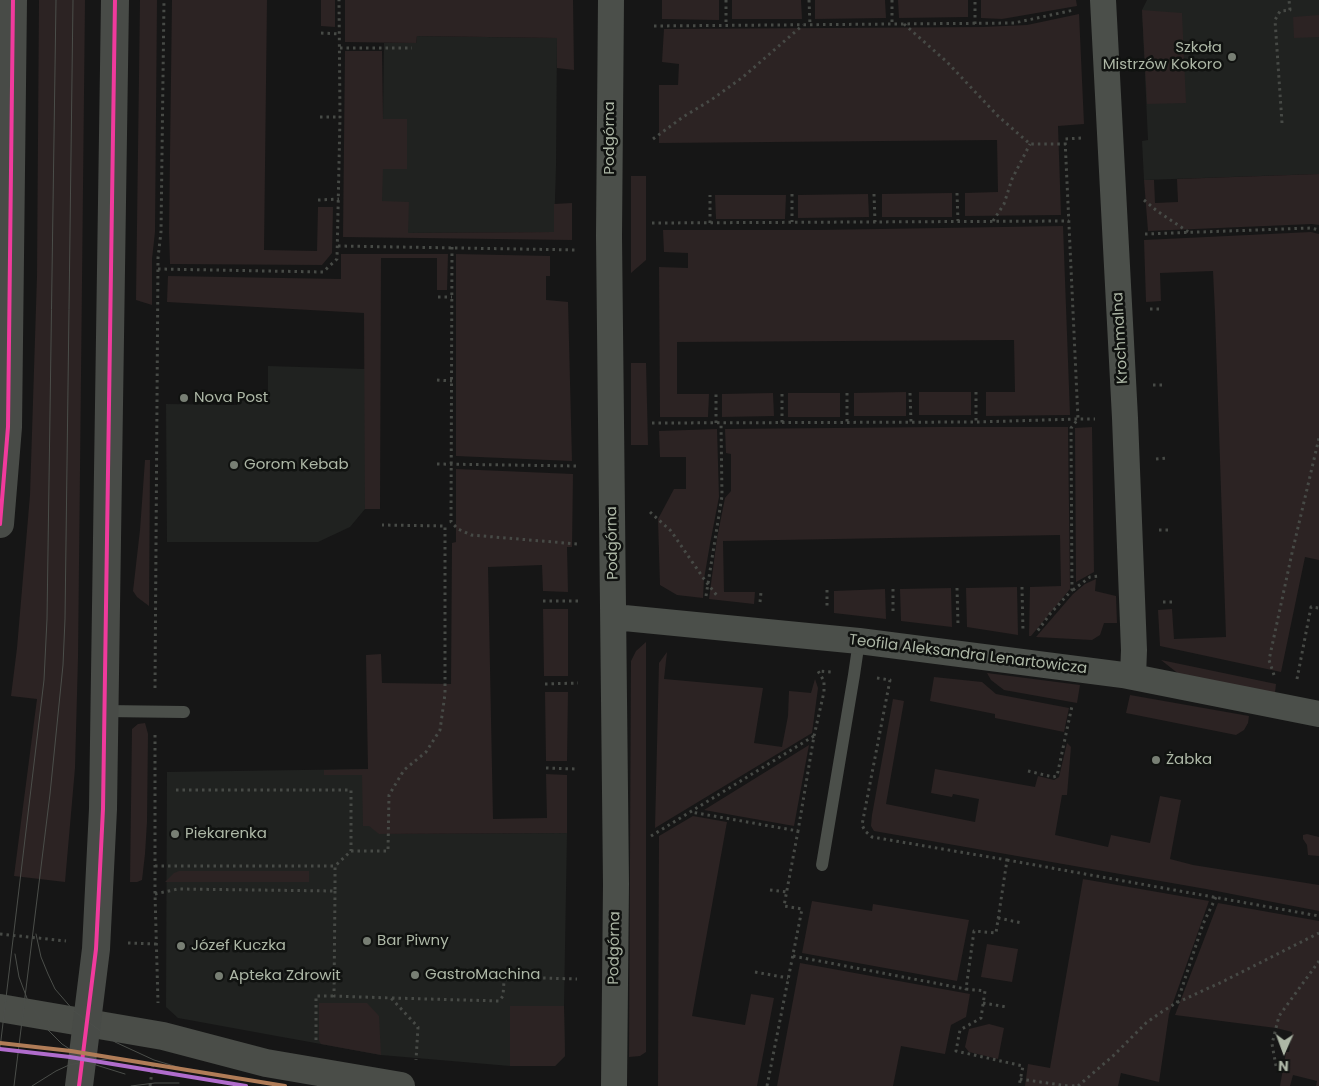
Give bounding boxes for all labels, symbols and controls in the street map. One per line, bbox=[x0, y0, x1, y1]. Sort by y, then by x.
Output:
place label: Szkoła Mistrzów Kokoro bbox=[1103, 39, 1222, 74]
marker: Szkoła Mistrzów Kokoro bbox=[1226, 51, 1238, 63]
street label: Podgórna bbox=[601, 101, 619, 175]
street label: Krochmalna bbox=[1110, 292, 1132, 384]
place label: Nova Post bbox=[194, 389, 268, 407]
marker: Nova Post bbox=[178, 392, 190, 404]
place label: Gorom Kebab bbox=[244, 456, 349, 474]
marker: Gorom Kebab bbox=[228, 459, 240, 471]
street label: Podgórna bbox=[603, 506, 623, 580]
street label: Teofila Aleksandra Lenartowicza bbox=[848, 631, 1088, 679]
place label: Żabka bbox=[1166, 751, 1212, 769]
marker: Żabka bbox=[1150, 754, 1162, 766]
place label: Piekarenka bbox=[185, 825, 267, 843]
marker: Piekarenka bbox=[169, 828, 181, 840]
street label: Podgórna bbox=[605, 911, 625, 985]
place label: Bar Piwny bbox=[377, 932, 449, 950]
marker: Bar Piwny bbox=[361, 935, 373, 947]
place label: Józef Kuczka bbox=[191, 937, 286, 955]
marker: Józef Kuczka bbox=[175, 940, 187, 952]
place label: GastroMachina bbox=[425, 966, 540, 984]
place label: Apteka Zdrowit bbox=[229, 967, 341, 985]
marker: GastroMachina bbox=[409, 969, 421, 981]
marker: Apteka Zdrowit bbox=[213, 970, 225, 982]
north arrow bbox=[1259, 1026, 1309, 1076]
text: N bbox=[1278, 1056, 1289, 1076]

